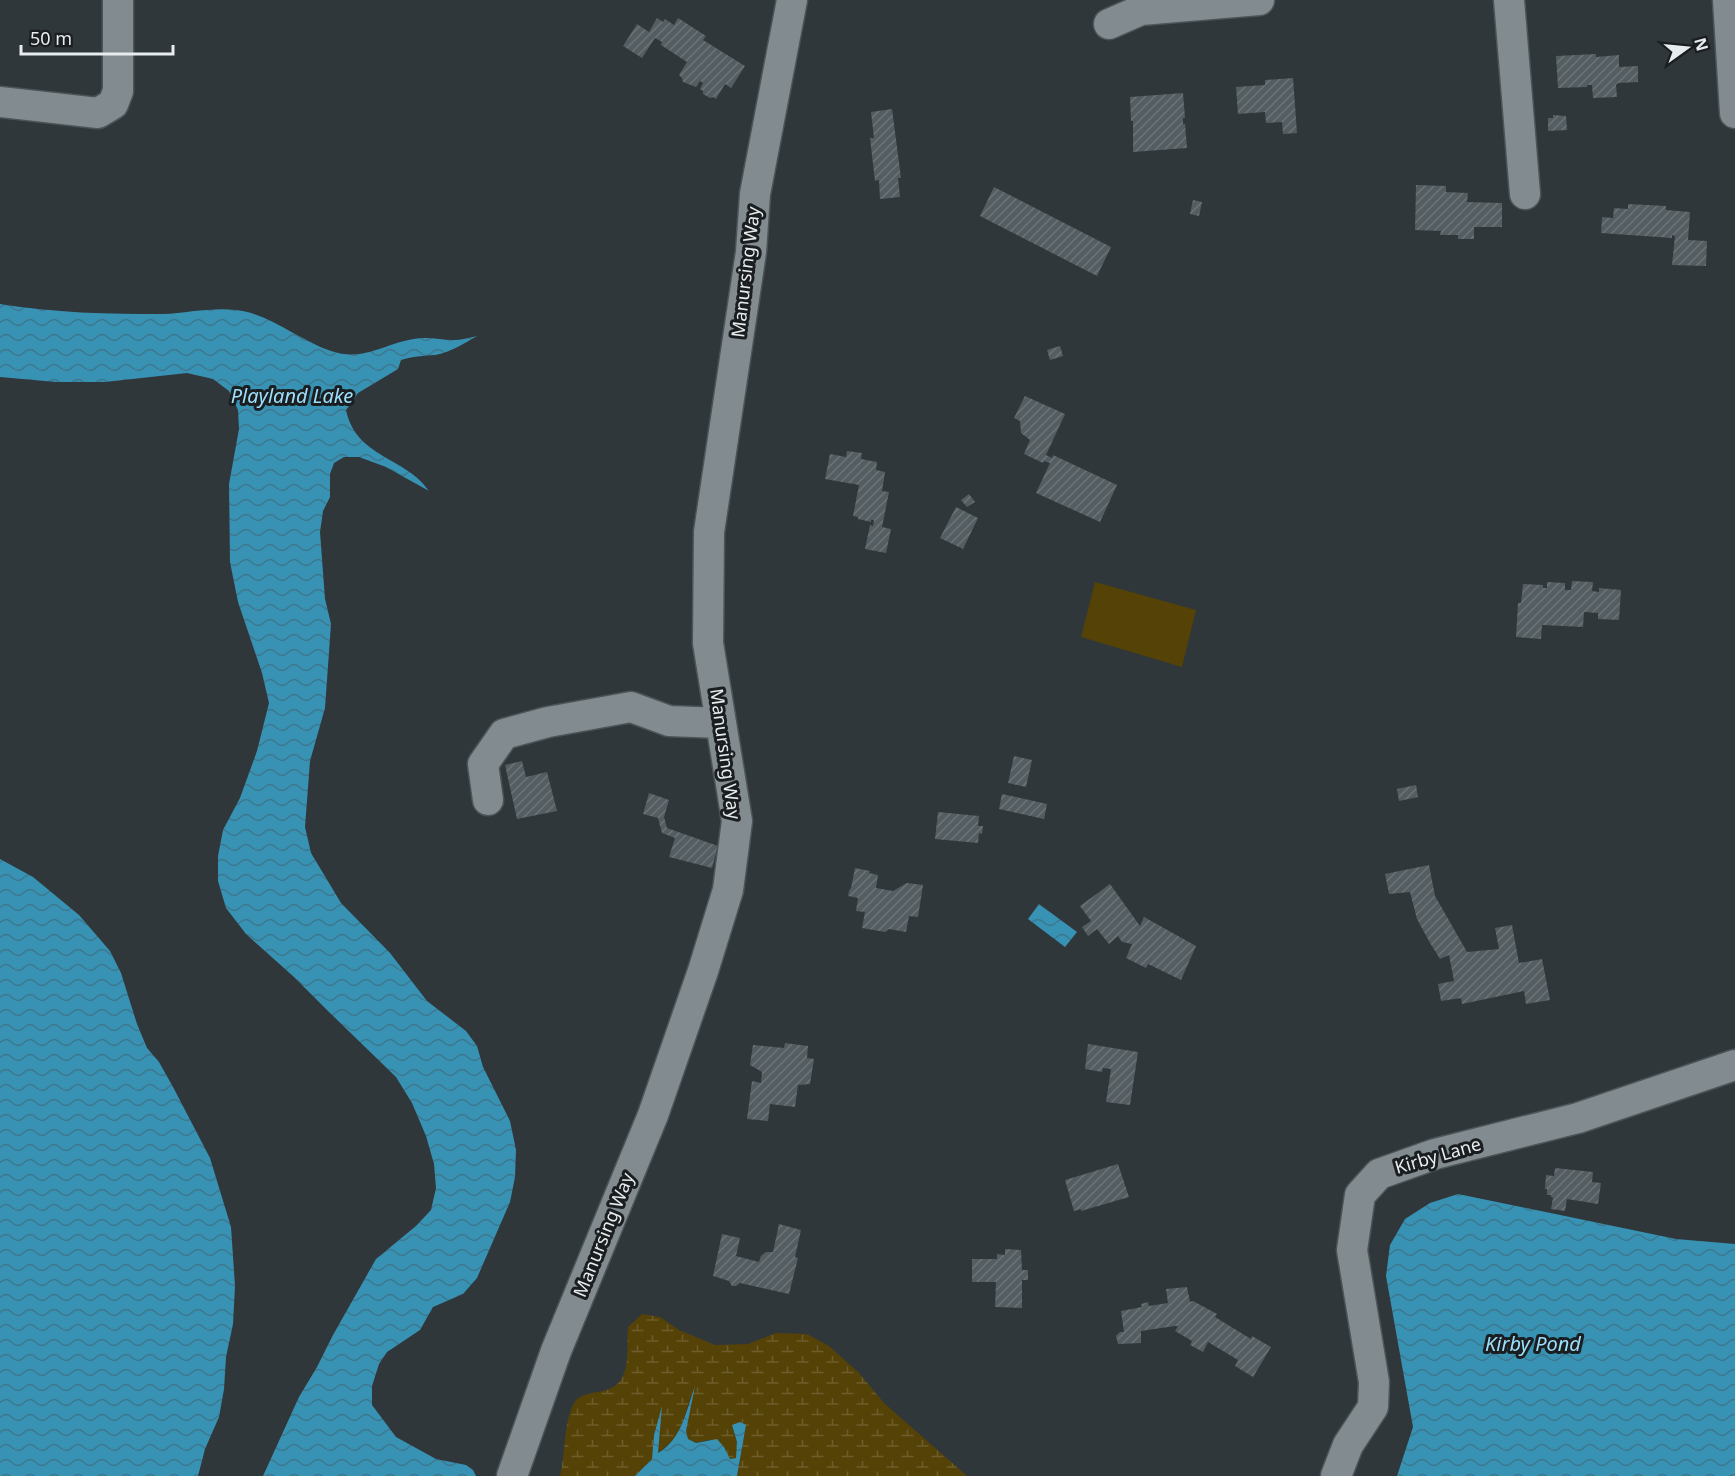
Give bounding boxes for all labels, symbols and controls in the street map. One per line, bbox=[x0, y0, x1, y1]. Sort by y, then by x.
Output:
scale bar bbox=[21, 18, 172, 56]
north arrow bbox=[1657, 18, 1717, 78]
text: 50 m bbox=[30, 26, 72, 50]
text: N bbox=[1689, 35, 1714, 53]
street label: Manursing Way bbox=[725, 204, 765, 339]
water label: Playland Lake bbox=[231, 382, 353, 409]
street label: Manursing Way bbox=[705, 687, 747, 822]
street label: Kirby Lane bbox=[1392, 1131, 1484, 1179]
street label: Manursing Way bbox=[567, 1168, 639, 1300]
water label: Kirby Pond bbox=[1485, 1330, 1581, 1357]

